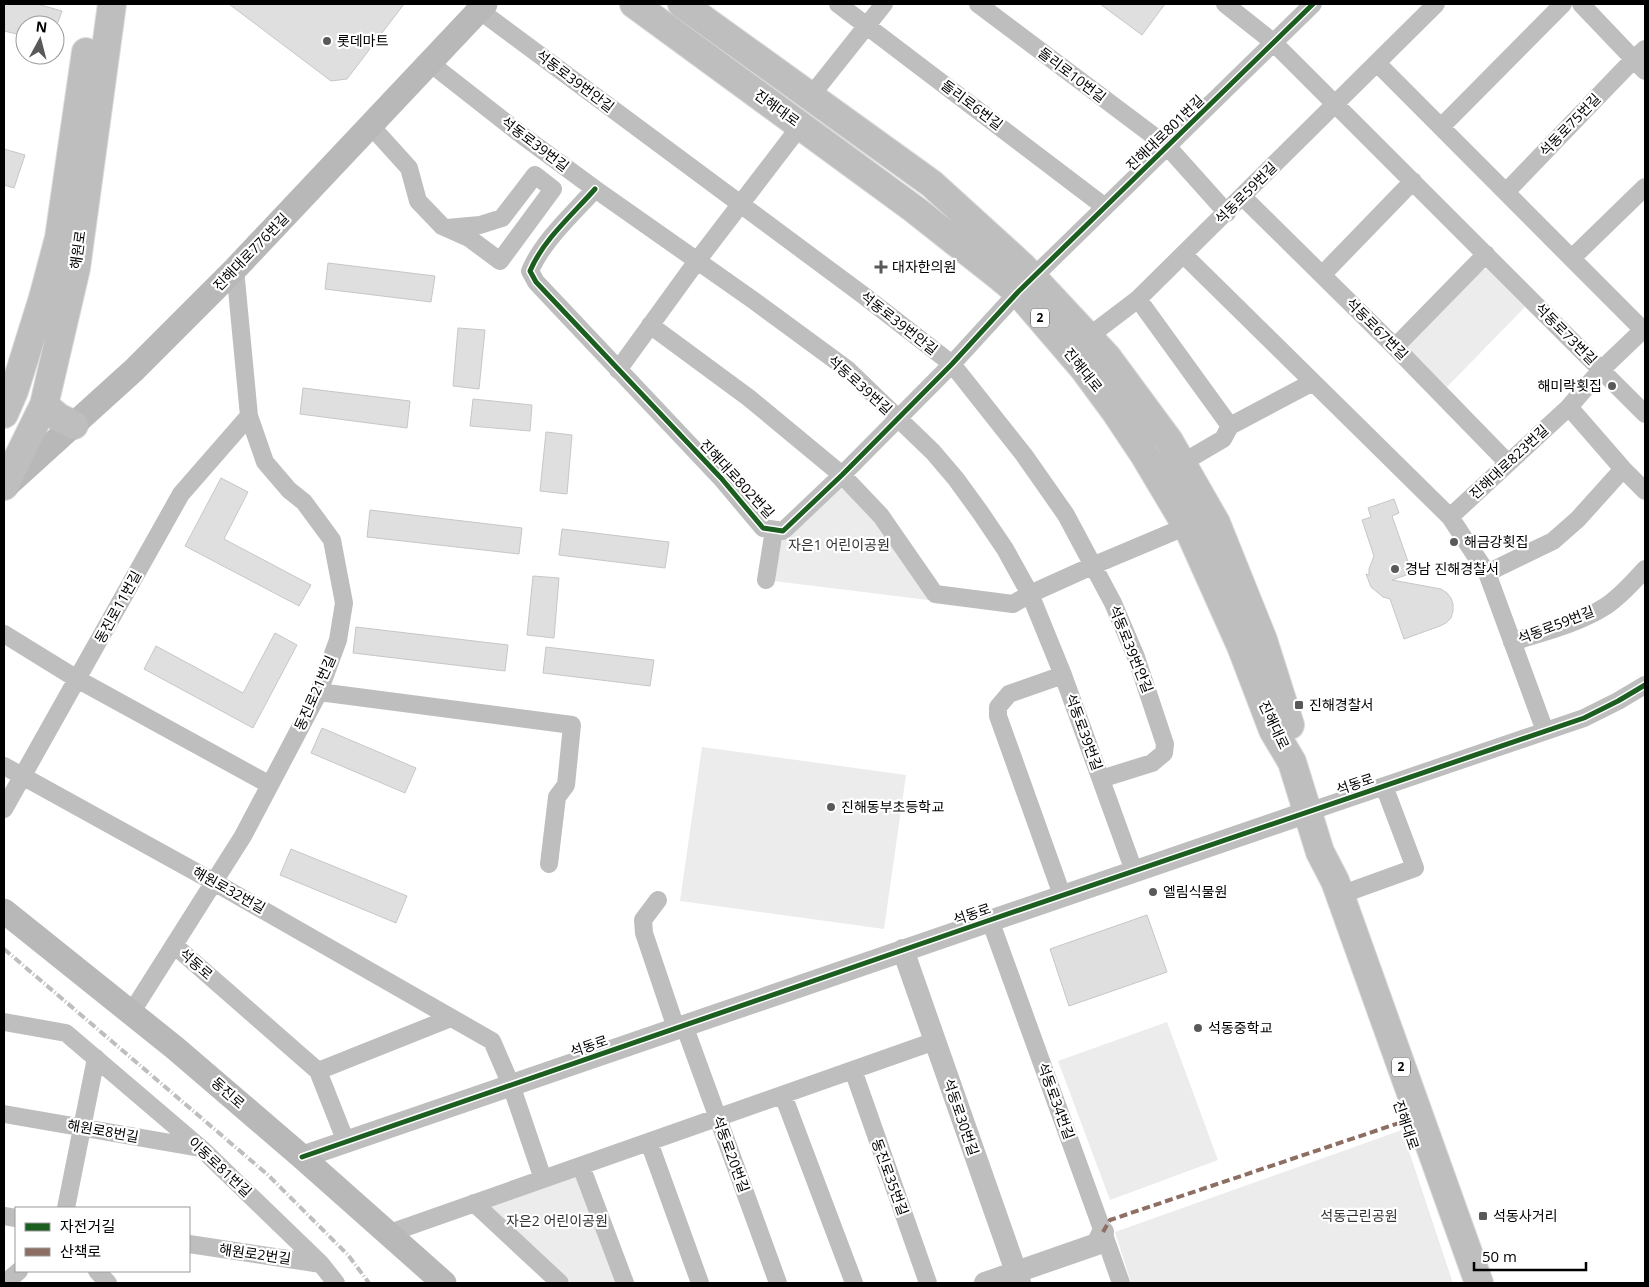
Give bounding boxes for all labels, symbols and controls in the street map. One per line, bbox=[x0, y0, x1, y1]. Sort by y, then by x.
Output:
north arrow bbox=[15, 15, 65, 65]
text: N bbox=[35, 16, 48, 37]
place label: 롯데마트 bbox=[337, 31, 389, 50]
marker: 롯데마트 bbox=[321, 35, 333, 47]
street label: 돌리로10번길 bbox=[1034, 43, 1110, 106]
street label: 석동로39번안길 bbox=[532, 45, 618, 116]
street label: 돌리로6번길 bbox=[938, 75, 1007, 134]
street label: 진해대로 bbox=[751, 85, 804, 130]
street label: 석동로75번길 bbox=[1535, 89, 1604, 160]
street label: 진해대로801번길 bbox=[1122, 91, 1208, 175]
street label: 석동로39번길 bbox=[497, 112, 573, 175]
street label: 석동로59번길 bbox=[1210, 157, 1281, 228]
street label: 진해대로776번길 bbox=[209, 209, 293, 295]
street label: 해원로 bbox=[65, 229, 90, 270]
place label: 대자한의원 bbox=[892, 257, 956, 276]
marker: 대자한의원 bbox=[874, 260, 888, 274]
street label: 석동로39번안길 bbox=[857, 286, 942, 359]
street label: 석동로67번길 bbox=[1342, 293, 1413, 364]
street label: 석동로73번길 bbox=[1531, 298, 1602, 369]
road number: 2 bbox=[1031, 308, 1049, 328]
street label: 진해대로 bbox=[1060, 344, 1107, 396]
street label: 석동로39번길 bbox=[824, 351, 897, 419]
place label: 해미락횟집 bbox=[1538, 376, 1602, 395]
marker: 해미락횟집 bbox=[1606, 380, 1618, 392]
street label: 진해대로823번길 bbox=[1465, 420, 1552, 503]
street label: 진해대로802번길 bbox=[696, 435, 779, 522]
place label: 해금강횟집 bbox=[1464, 532, 1528, 551]
park label: 자은1 어린이공원 bbox=[788, 535, 890, 554]
marker: 해금강횟집 bbox=[1448, 536, 1460, 548]
place label: 경남 진해경찰서 bbox=[1405, 559, 1499, 578]
marker: 경남 진해경찰서 bbox=[1389, 563, 1401, 575]
street label: 동진로11번길 bbox=[90, 567, 145, 647]
street label: 석동로59번길 bbox=[1515, 601, 1597, 648]
street label: 석동로39번안길 bbox=[1105, 602, 1158, 696]
street label: 동진로21번길 bbox=[290, 652, 340, 733]
street label: 석동로39번길 bbox=[1062, 691, 1107, 773]
place label: 진해경찰서 bbox=[1309, 695, 1373, 714]
street label: 진해대로 bbox=[1255, 697, 1294, 752]
marker: 진해경찰서 bbox=[1293, 699, 1305, 711]
street label: 석동로 bbox=[1333, 768, 1376, 799]
place label: 진해동부초등학교 bbox=[841, 797, 944, 816]
marker: 진해동부초등학교 bbox=[825, 801, 837, 813]
street label: 해원로32번길 bbox=[189, 862, 269, 917]
place label: 엘림식물원 bbox=[1163, 882, 1227, 901]
marker: 엘림식물원 bbox=[1147, 886, 1159, 898]
street label: 석동로 bbox=[950, 898, 993, 929]
street label: 석동로 bbox=[176, 944, 217, 984]
place label: 석동중학교 bbox=[1208, 1018, 1273, 1037]
marker: 석동중학교 bbox=[1192, 1022, 1204, 1034]
street label: 석동로 bbox=[567, 1030, 610, 1061]
road number: 2 bbox=[1392, 1058, 1410, 1076]
street label: 석동로34번길 bbox=[1034, 1060, 1079, 1142]
street label: 동진로 bbox=[208, 1073, 249, 1113]
street label: 석동로30번길 bbox=[939, 1076, 984, 1158]
street label: 진해대로 bbox=[1389, 1097, 1424, 1152]
street label: 석동로20번길 bbox=[709, 1113, 754, 1195]
street label: 해원로8번길 bbox=[66, 1115, 140, 1146]
street label: 이동로81번길 bbox=[184, 1132, 256, 1201]
street label: 동진로35번길 bbox=[868, 1136, 913, 1218]
park label: 석동근린공원 bbox=[1320, 1206, 1398, 1225]
place label: 석동사거리 bbox=[1493, 1206, 1557, 1225]
legend bbox=[15, 1207, 190, 1272]
marker: 석동사거리 bbox=[1477, 1210, 1489, 1222]
park label: 자은2 어린이공원 bbox=[506, 1211, 608, 1230]
text: 자전거길 bbox=[60, 1216, 115, 1236]
street label: 해원로2번길 bbox=[218, 1239, 292, 1268]
scale bar bbox=[1474, 1240, 1586, 1272]
text: 산책로 bbox=[60, 1241, 101, 1261]
text: 50 m bbox=[1482, 1246, 1517, 1266]

